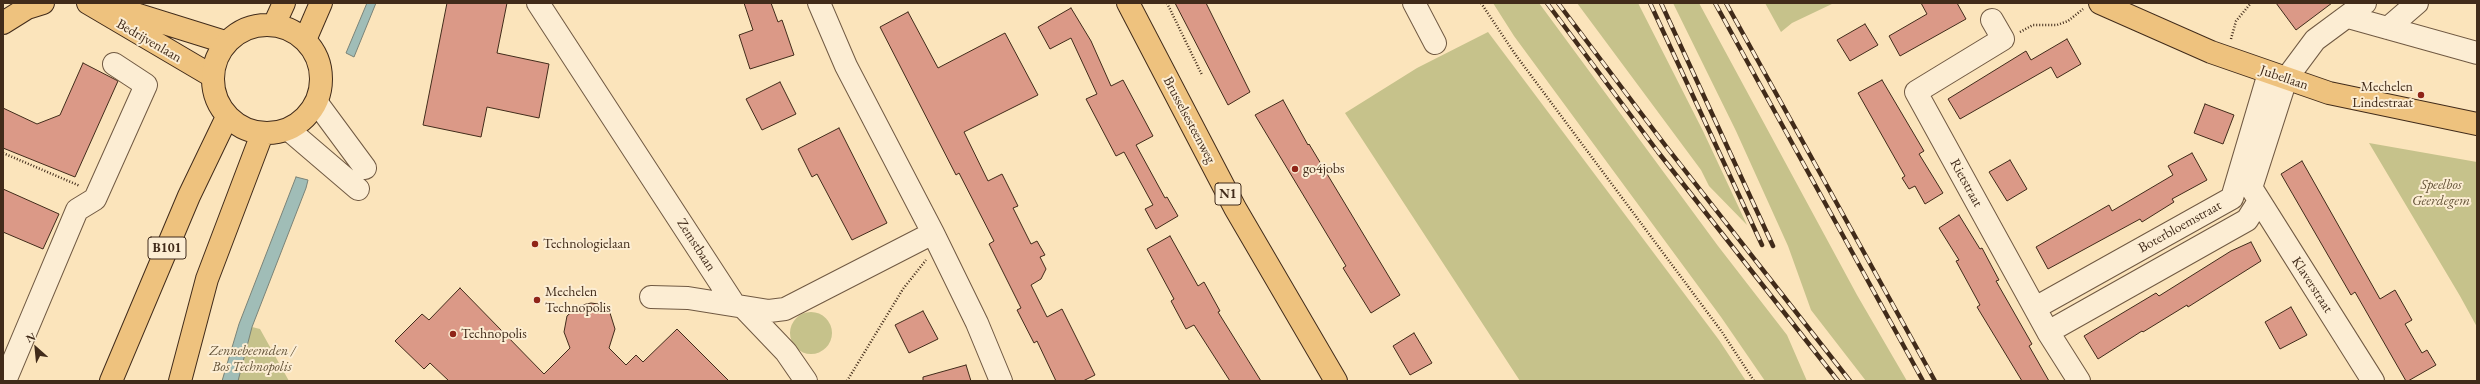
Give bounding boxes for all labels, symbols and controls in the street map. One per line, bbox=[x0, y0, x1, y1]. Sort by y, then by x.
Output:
street label: Bedrijvenlaan bbox=[113, 16, 185, 66]
street label: Jubellaan bbox=[2258, 62, 2310, 94]
street label: Brusselsesteenweg bbox=[1159, 74, 1219, 166]
place label: Mechelen Lindestraat bbox=[2352, 79, 2413, 112]
marker: Mechelen Lindestraat bbox=[2416, 90, 2426, 100]
street label: Rietstraat bbox=[1946, 156, 1986, 210]
place label: go4jobs bbox=[1303, 161, 1345, 177]
marker: go4jobs bbox=[1290, 164, 1300, 174]
park label: Speelbos Geerdegem bbox=[2412, 177, 2470, 210]
road number: N1 bbox=[1215, 183, 1241, 205]
street label: Boterbloemstraat bbox=[2135, 197, 2225, 257]
street label: Zemstbaan bbox=[673, 216, 719, 274]
place label: Technologielaan bbox=[543, 236, 630, 252]
road number: B101 bbox=[148, 237, 186, 259]
marker: Technologielaan bbox=[530, 239, 540, 249]
street label: Klaverstraat bbox=[2288, 254, 2336, 316]
place label: Mechelen Technopolis bbox=[545, 284, 611, 316]
marker: Mechelen Technopolis bbox=[532, 295, 542, 305]
place label: Technopolis bbox=[461, 326, 527, 342]
north arrow bbox=[16, 328, 56, 368]
text: N bbox=[23, 329, 38, 346]
marker: Technopolis bbox=[448, 329, 458, 339]
park label: Zennebeemden / Bos Technopolis bbox=[209, 343, 295, 376]

